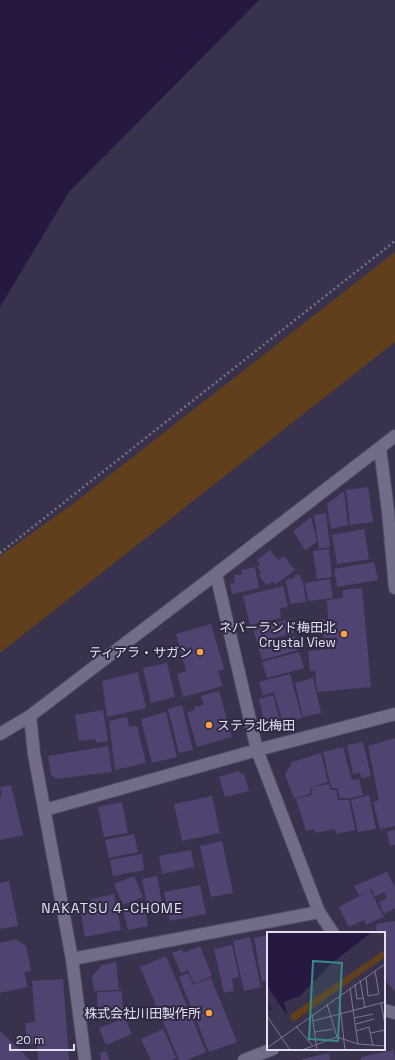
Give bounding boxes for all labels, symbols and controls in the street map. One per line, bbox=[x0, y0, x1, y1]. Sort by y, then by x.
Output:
place label: ネバーランド梅田北 Crystal View bbox=[219, 619, 336, 651]
marker: ネバーランド梅田北 Crystal View bbox=[339, 629, 349, 639]
place label: ティアラ・サガン bbox=[89, 644, 192, 661]
marker: ティアラ・サガン bbox=[195, 647, 205, 657]
place label: ステラ北梅田 bbox=[217, 717, 295, 734]
marker: ステラ北梅田 bbox=[204, 720, 214, 730]
district label: NAKATSU 4-CHOME bbox=[41, 899, 183, 917]
inset map bbox=[267, 932, 385, 1050]
place label: 株式会社川田製作所 bbox=[84, 1005, 201, 1022]
marker: 株式会社川田製作所 bbox=[204, 1008, 214, 1018]
scale bar bbox=[10, 1026, 74, 1052]
text: 20 m bbox=[16, 1032, 44, 1048]

